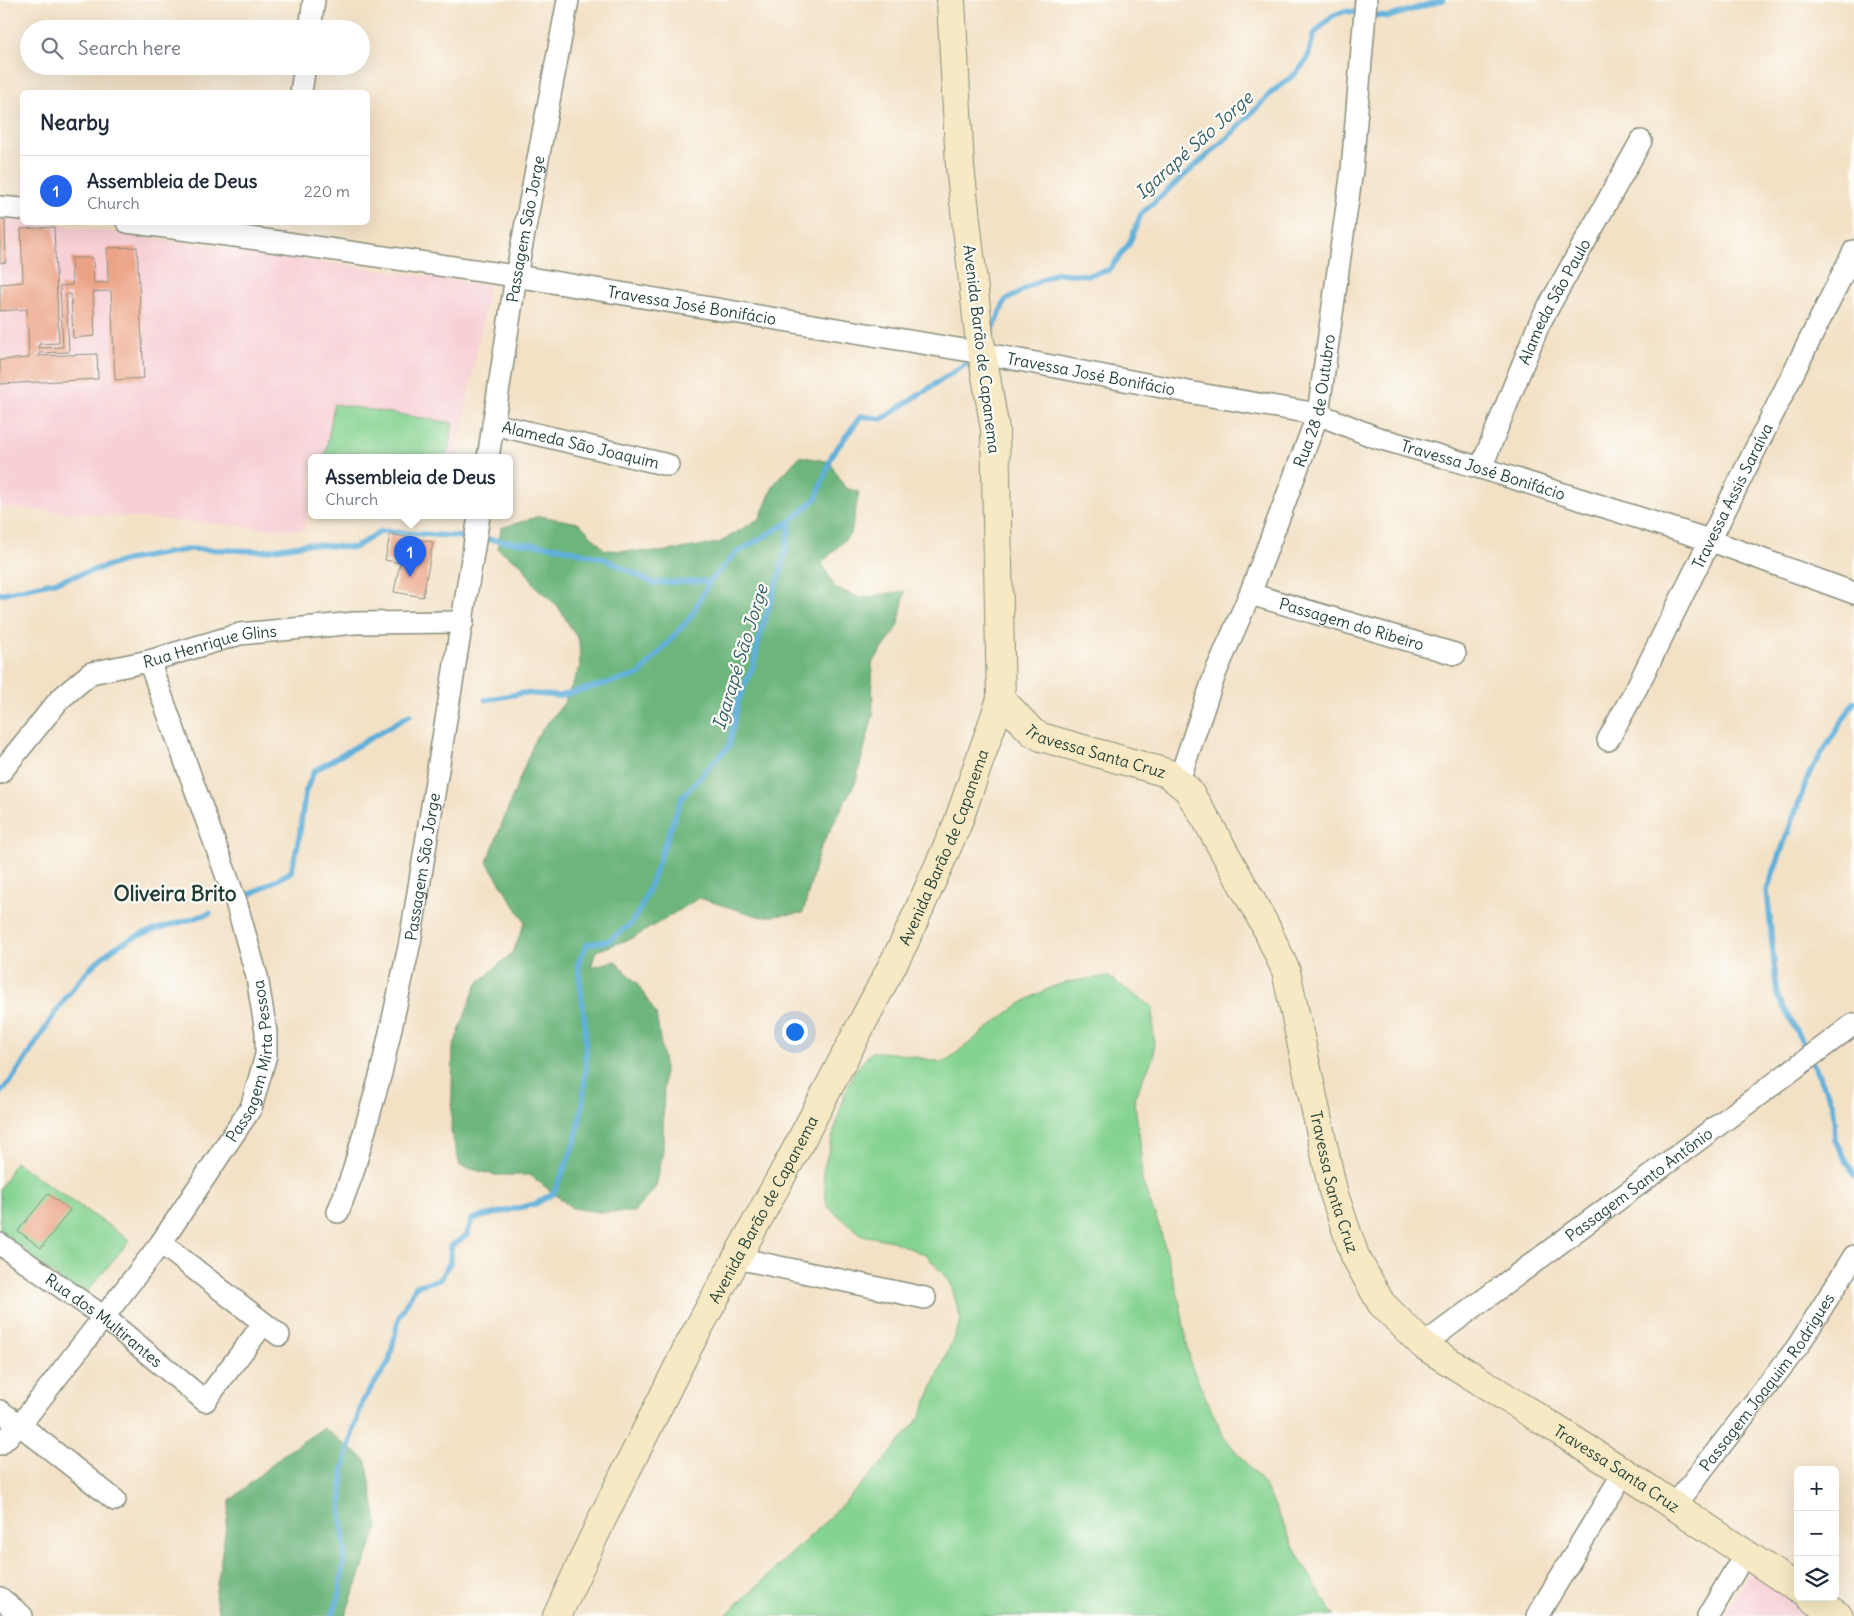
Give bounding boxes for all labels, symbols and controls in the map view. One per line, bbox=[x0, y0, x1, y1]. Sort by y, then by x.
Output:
search box bbox=[20, 20, 370, 75]
icon: search bbox=[38, 34, 66, 62]
text: Search here bbox=[78, 36, 181, 60]
water label: Igarapé São Jorge bbox=[1130, 85, 1258, 204]
text: Nearby bbox=[40, 109, 110, 136]
street label: Passagem São Jorge bbox=[502, 154, 549, 304]
text: Assembleia de Deus bbox=[87, 169, 257, 193]
text: 1 bbox=[53, 181, 59, 201]
text: 220 m bbox=[304, 181, 350, 201]
text: Church bbox=[87, 193, 140, 213]
street label: Alameda São Paulo bbox=[1514, 235, 1595, 367]
street label: Avenida Barão de Capanema bbox=[959, 243, 1005, 455]
street label: Travessa José Bonifácio bbox=[606, 281, 778, 329]
street label: Rua 28 de Outubro bbox=[1289, 333, 1339, 470]
street label: Travessa José Bonifácio bbox=[1005, 348, 1177, 399]
street label: Alameda São Joaquim bbox=[500, 416, 661, 473]
street label: Travessa Assis Saraíva bbox=[1688, 420, 1777, 572]
street label: Travessa José Bonifácio bbox=[1399, 435, 1568, 504]
popup bbox=[308, 454, 513, 519]
text: Assembleia de Deus bbox=[325, 465, 496, 489]
text: Church bbox=[325, 489, 378, 509]
pin: 1 bbox=[394, 536, 426, 577]
water label: Igarapé São Jorge bbox=[707, 581, 773, 732]
street label: Passagem do Ribeiro bbox=[1277, 593, 1426, 654]
street label: Rua Henrique Glins bbox=[141, 621, 278, 672]
street label: Travessa Santa Cruz bbox=[1020, 721, 1169, 782]
street label: Avenida Barão de Capanema bbox=[894, 747, 993, 948]
street label: Passagem São Jorge bbox=[400, 791, 444, 942]
district label: Oliveira Brito bbox=[113, 880, 237, 907]
street label: Passagem Mirta Pessoa bbox=[221, 979, 276, 1146]
your location bbox=[782, 1019, 808, 1045]
street label: Travessa Santa Cruz bbox=[1306, 1109, 1363, 1256]
street label: Avenida Barão de Capanema bbox=[704, 1112, 822, 1307]
street label: Passagem Santo Antônio bbox=[1561, 1123, 1716, 1246]
street label: Rua dos Multirantes bbox=[42, 1269, 167, 1371]
street label: Passagem Joaquim Rodrigues bbox=[1695, 1289, 1838, 1475]
street label: Travessa Santa Cruz bbox=[1550, 1420, 1684, 1517]
map controls bbox=[1794, 1466, 1839, 1601]
button: + bbox=[1794, 1466, 1839, 1511]
button: − bbox=[1794, 1511, 1839, 1556]
button: layers bbox=[1794, 1556, 1839, 1601]

